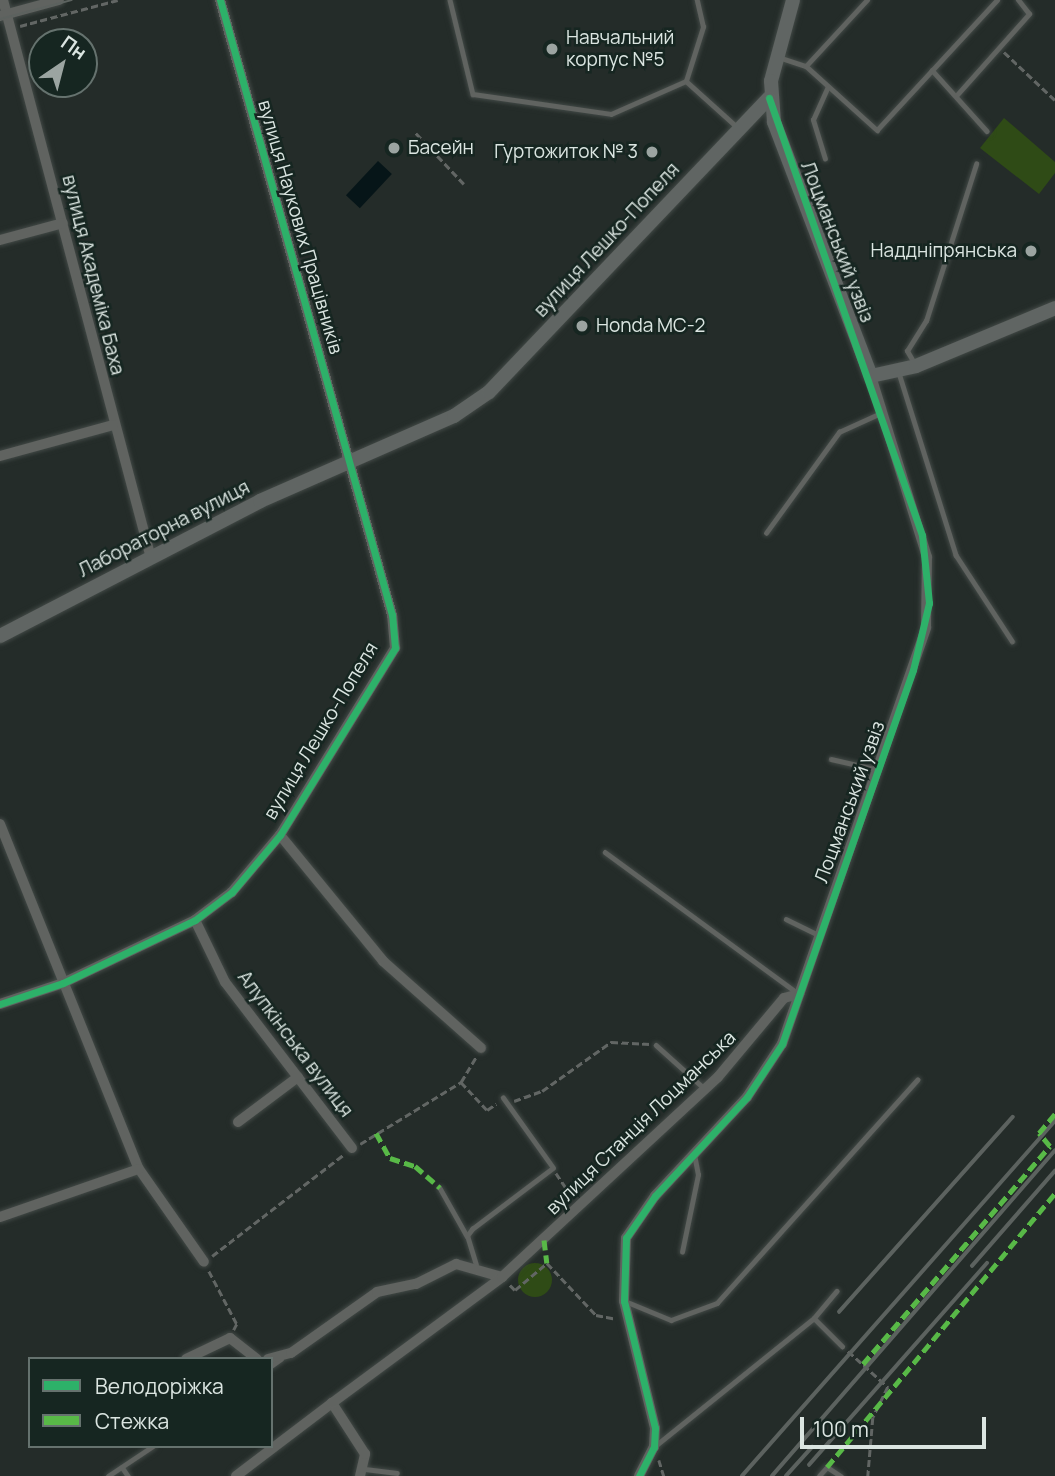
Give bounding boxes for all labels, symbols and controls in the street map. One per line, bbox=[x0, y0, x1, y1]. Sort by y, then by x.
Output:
place label: Навчальний корпус №5 bbox=[566, 27, 674, 71]
north arrow bbox=[28, 28, 98, 98]
text: Пн bbox=[56, 29, 92, 65]
marker: Навчальний корпус №5 bbox=[544, 41, 560, 57]
street label: вулиця Наукових Працівників bbox=[253, 97, 347, 357]
place label: Басейн bbox=[408, 137, 474, 159]
marker: Басейн bbox=[386, 140, 402, 156]
place label: Гуртожиток № 3 bbox=[494, 141, 638, 163]
marker: Гуртожиток № 3 bbox=[644, 144, 660, 160]
street label: вулиця Лешко-Попеля bbox=[530, 158, 684, 322]
street label: Лоцманський узвіз bbox=[796, 158, 878, 326]
street label: вулиця Академіка Баха bbox=[57, 173, 129, 377]
place label: Наддніпрянська bbox=[871, 240, 1017, 262]
marker: Наддніпрянська bbox=[1023, 243, 1039, 259]
place label: Honda МС-2 bbox=[596, 315, 705, 337]
marker: Honda МС-2 bbox=[574, 318, 590, 334]
street label: Лабораторна вулиця bbox=[75, 476, 253, 582]
street label: вулиця Лешко-Попеля bbox=[259, 638, 383, 824]
street label: Лоцманський узвіз bbox=[810, 718, 890, 886]
street label: Алупкінська вулиця bbox=[233, 966, 357, 1122]
street label: вулиця Станція Лоцманська bbox=[542, 1026, 740, 1220]
legend bbox=[28, 1357, 273, 1448]
text: Велодоріжка bbox=[95, 1372, 224, 1400]
scale bar bbox=[803, 1402, 988, 1446]
text: Стежка bbox=[95, 1407, 169, 1435]
text: 100 m bbox=[813, 1415, 869, 1443]

